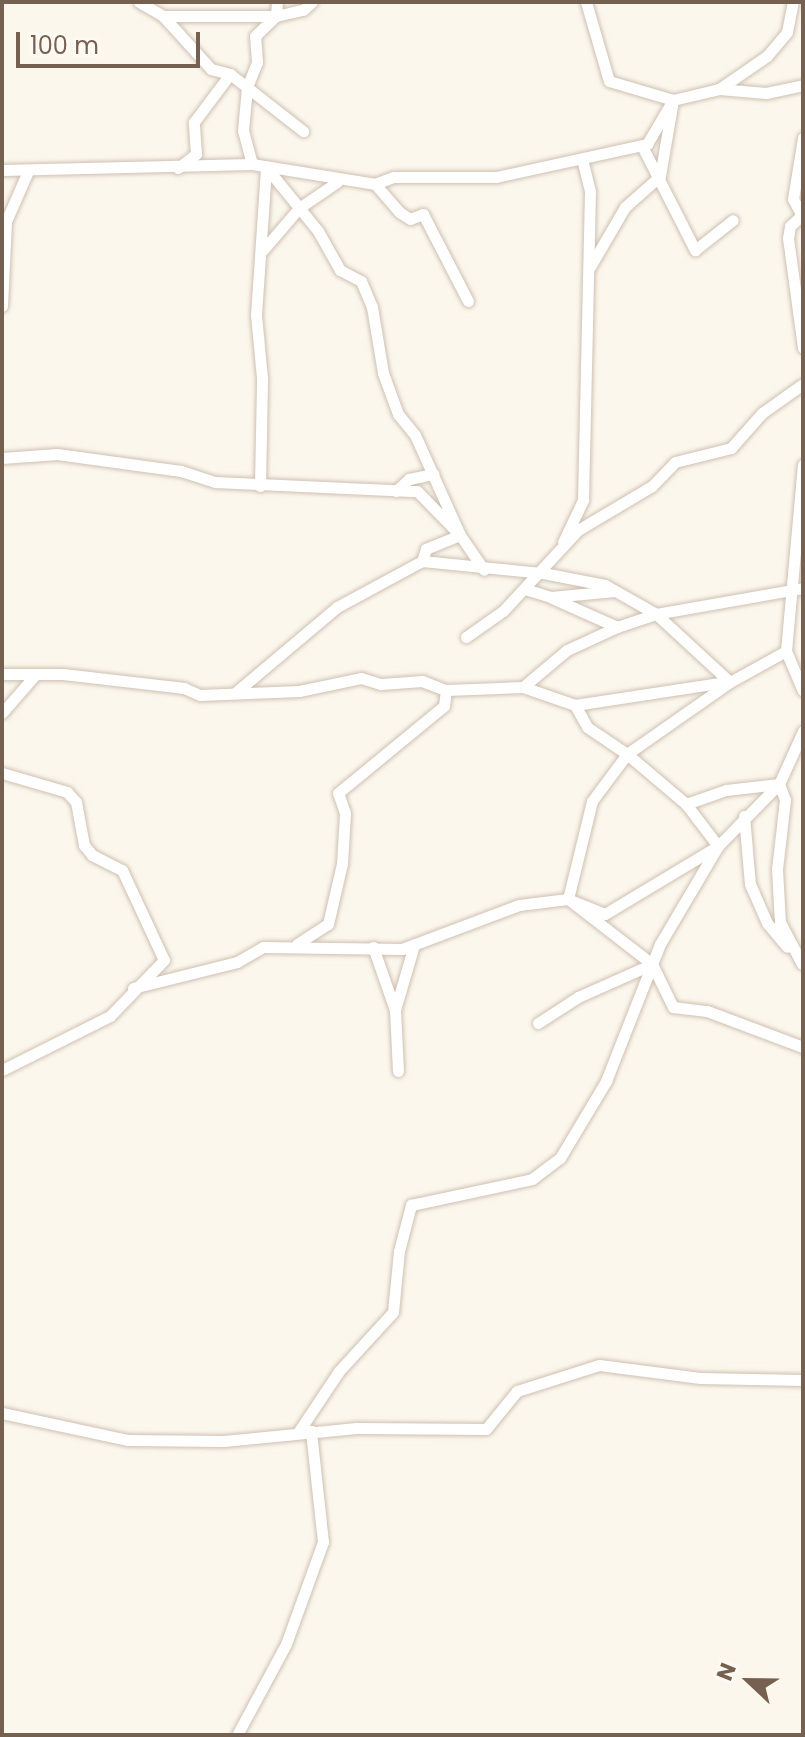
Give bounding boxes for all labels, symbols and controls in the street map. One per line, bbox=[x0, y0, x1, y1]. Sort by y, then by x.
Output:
scale bar bbox=[20, 16, 204, 66]
text: 100 m bbox=[30, 29, 99, 62]
north arrow bbox=[709, 1641, 789, 1721]
text: N bbox=[709, 1658, 744, 1685]

